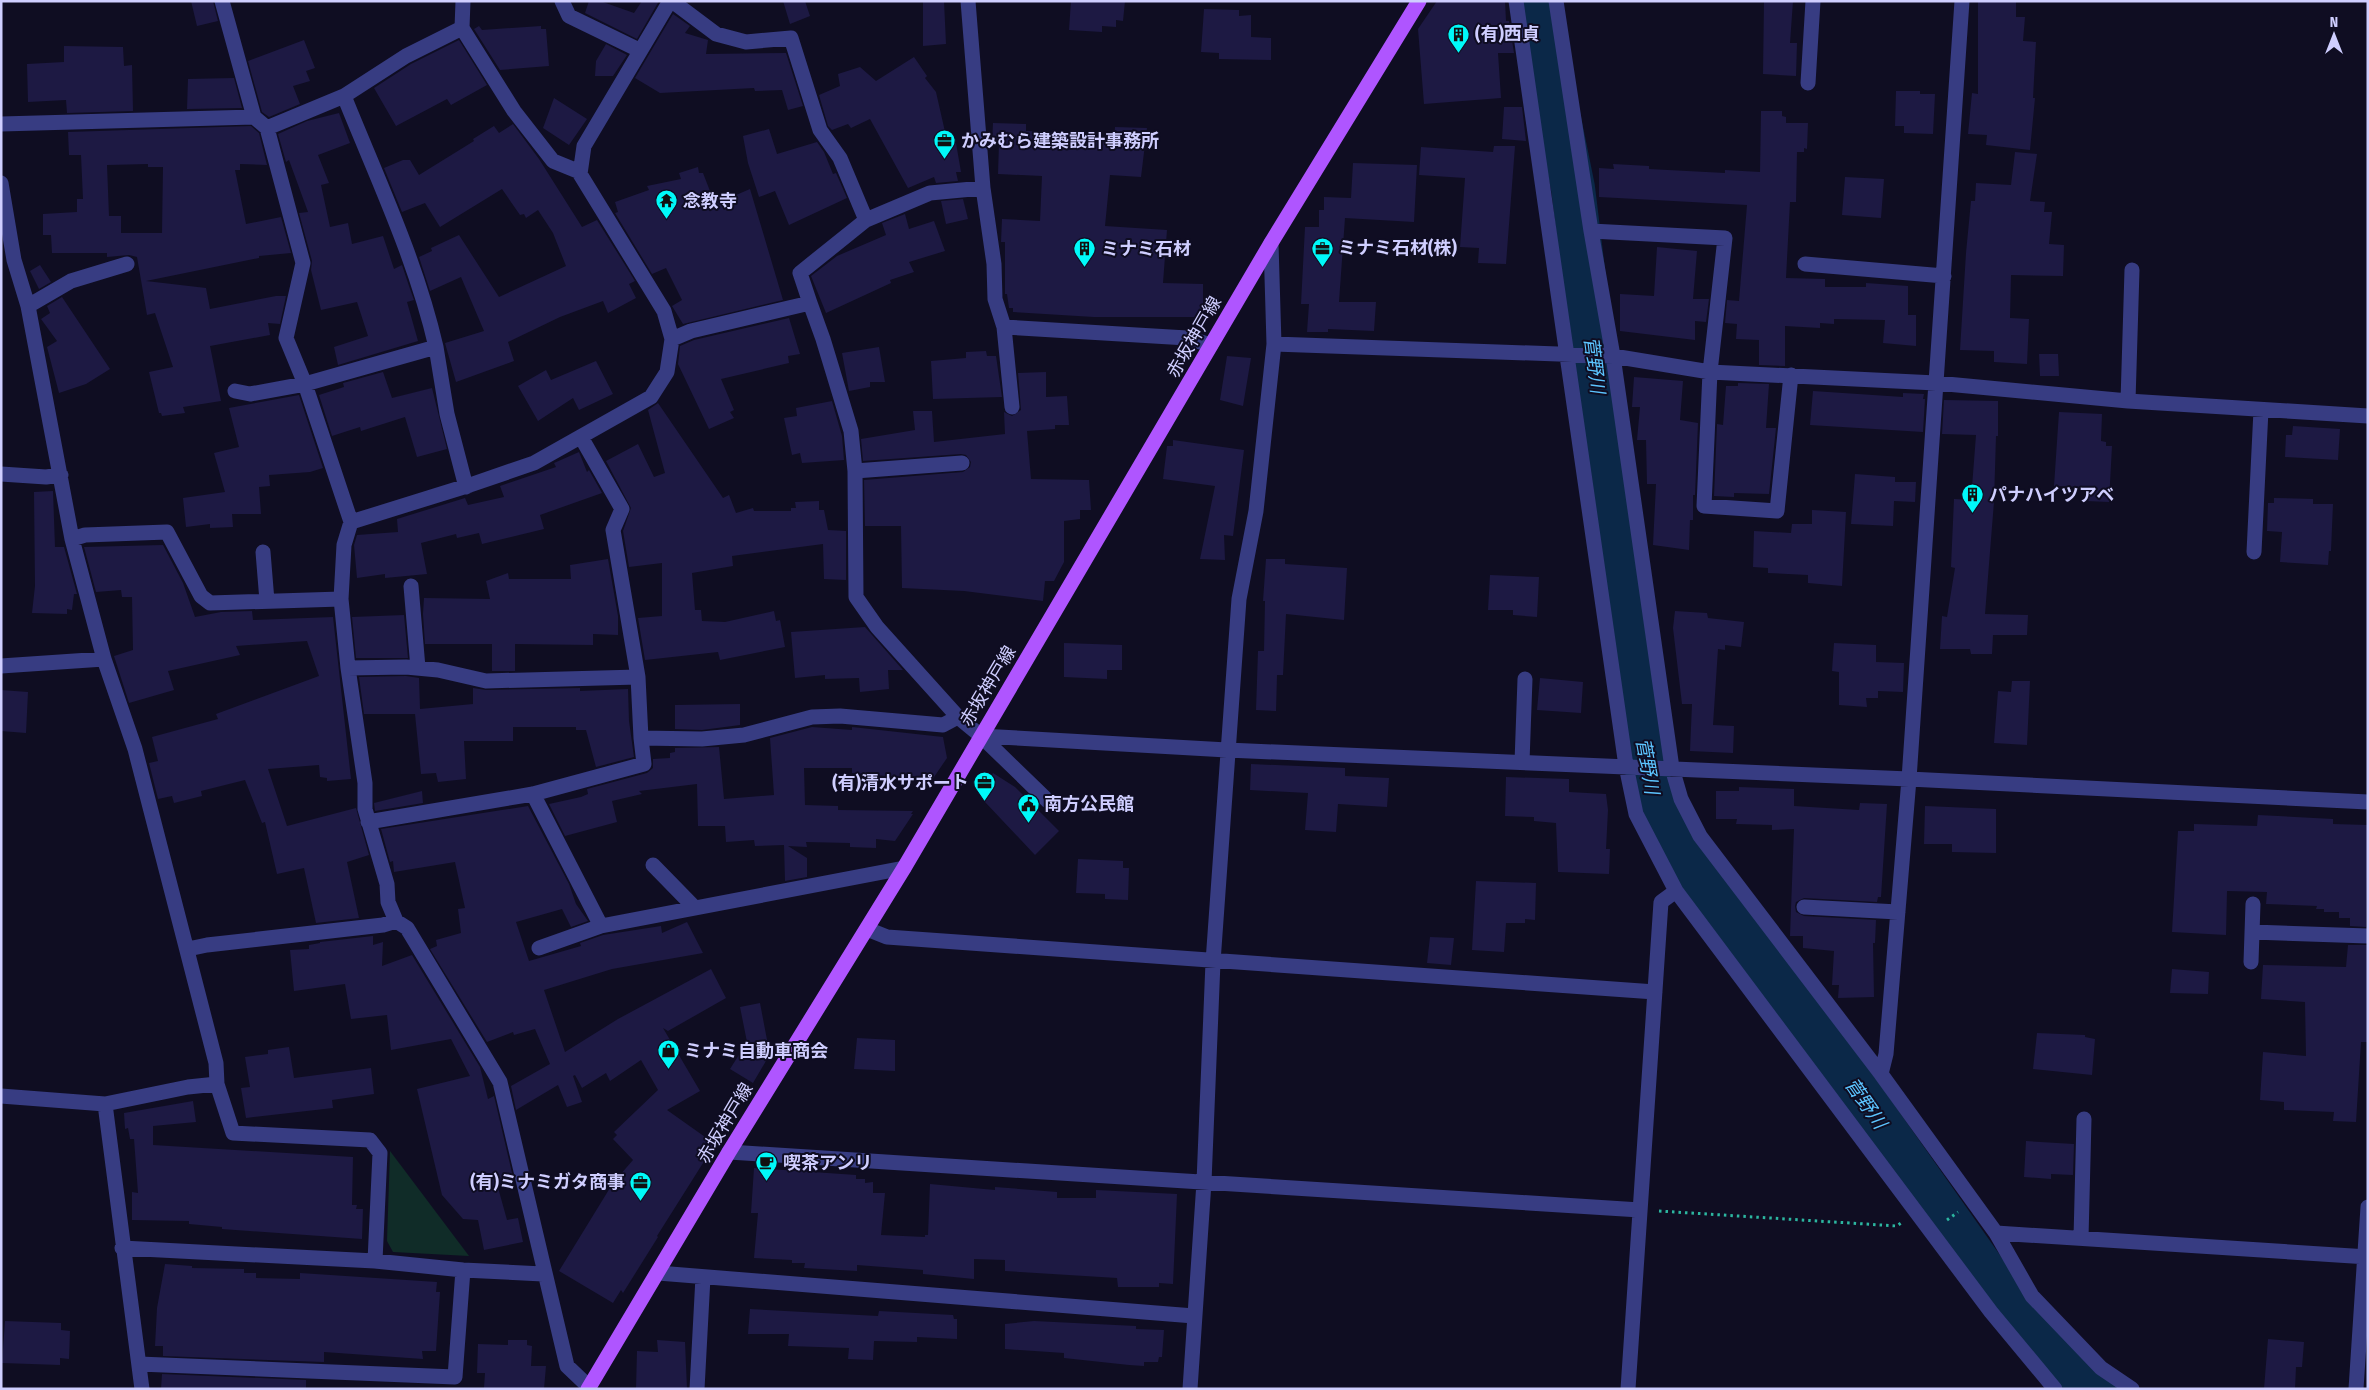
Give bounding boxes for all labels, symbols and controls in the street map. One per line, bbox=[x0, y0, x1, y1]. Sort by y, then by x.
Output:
north arrow bbox=[2309, 10, 2359, 60]
text: N bbox=[2330, 14, 2338, 31]
building icon: (有)西貞 bbox=[1447, 22, 1471, 53]
place label: (有)西貞 bbox=[1475, 23, 1540, 45]
office icon: かみむら建築設計事務所 bbox=[933, 129, 957, 160]
place label: かみむら建築設計事務所 bbox=[961, 130, 1159, 152]
temple icon: 念教寺 bbox=[655, 189, 679, 220]
place label: 念教寺 bbox=[683, 190, 737, 212]
office icon: ミナミ石材(株) bbox=[1310, 236, 1334, 267]
building icon: ミナミ石材 bbox=[1073, 237, 1097, 268]
place label: ミナミ石材(株) bbox=[1338, 237, 1457, 259]
place label: ミナミ石材 bbox=[1101, 238, 1191, 260]
street label: 赤坂神戸線 bbox=[1162, 293, 1226, 381]
water label: 菅野川 bbox=[1580, 335, 1610, 397]
building icon: パナハイツアベ bbox=[1961, 483, 1985, 514]
place label: パナハイツアベ bbox=[1989, 484, 2114, 506]
street label: 赤坂神戸線 bbox=[955, 642, 1021, 730]
water label: 菅野川 bbox=[1631, 736, 1664, 798]
office icon: (有)清水サポート bbox=[973, 771, 997, 802]
place label: (有)清水サポート bbox=[832, 772, 969, 794]
public building icon: 南方公民館 bbox=[1016, 792, 1040, 823]
place label: 南方公民館 bbox=[1044, 793, 1134, 815]
shop icon: ミナミ自動車商会 bbox=[656, 1039, 680, 1070]
place label: ミナミ自動車商会 bbox=[684, 1040, 828, 1062]
water label: 菅野川 bbox=[1840, 1073, 1893, 1135]
street label: 赤坂神戸線 bbox=[692, 1079, 758, 1167]
cafe icon: 喫茶アンリ bbox=[755, 1151, 779, 1182]
place label: 喫茶アンリ bbox=[783, 1152, 872, 1174]
office icon: (有)ミナミガタ商事 bbox=[629, 1170, 653, 1201]
place label: (有)ミナミガタ商事 bbox=[470, 1171, 625, 1193]

